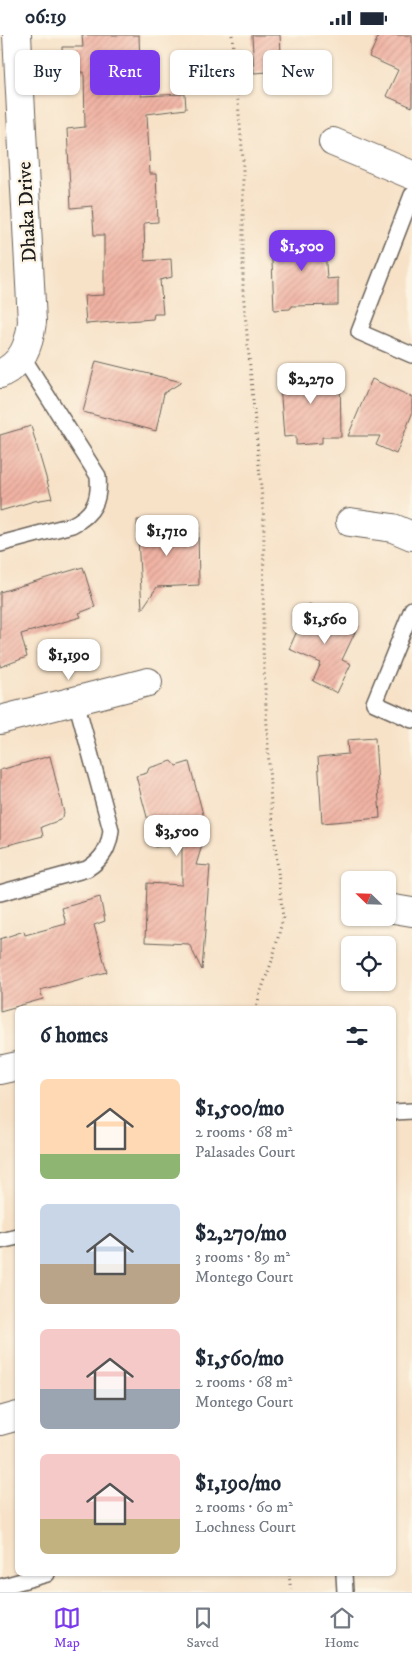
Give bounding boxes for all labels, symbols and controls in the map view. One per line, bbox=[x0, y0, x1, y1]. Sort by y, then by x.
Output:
text: 06:19 bbox=[25, 6, 66, 29]
chip: Buy bbox=[15, 50, 80, 95]
chip: Rent bbox=[90, 50, 160, 95]
chip: Filters bbox=[170, 50, 253, 95]
chip: New bbox=[263, 50, 332, 95]
street label: Dhaka Drive bbox=[12, 161, 43, 263]
pin: $1,500 bbox=[261, 229, 343, 272]
text: $1,500 bbox=[280, 236, 324, 256]
pin: $2,270 bbox=[270, 363, 352, 405]
text: $2,270 bbox=[288, 369, 334, 389]
pin: $1,710 bbox=[126, 515, 208, 557]
text: $1,710 bbox=[147, 521, 187, 541]
pin: $1,560 bbox=[284, 603, 366, 645]
text: $1,560 bbox=[303, 609, 347, 629]
pin: $1,190 bbox=[28, 639, 110, 681]
text: $1,190 bbox=[48, 645, 90, 665]
pin: $3,500 bbox=[136, 815, 218, 857]
text: $3,500 bbox=[155, 821, 199, 841]
north arrow bbox=[341, 871, 396, 926]
map controls bbox=[341, 871, 396, 991]
button: locate bbox=[341, 936, 396, 991]
icon: filters bbox=[343, 1022, 371, 1050]
text: 6 homes bbox=[40, 1023, 108, 1049]
text: $1,500/mo bbox=[195, 1096, 284, 1122]
icon: home bbox=[80, 1099, 140, 1159]
text: 2 rooms · 68 m² bbox=[195, 1122, 292, 1142]
text: Palasades Court bbox=[195, 1142, 295, 1162]
text: $2,270/mo bbox=[195, 1221, 286, 1247]
icon: home bbox=[80, 1224, 140, 1284]
text: 3 rooms · 89 m² bbox=[195, 1247, 290, 1267]
text: Montego Court bbox=[195, 1267, 293, 1287]
text: $1,560/mo bbox=[195, 1346, 284, 1372]
icon: home bbox=[80, 1349, 140, 1409]
text: 2 rooms · 68 m² bbox=[195, 1372, 292, 1392]
text: Montego Court bbox=[195, 1392, 293, 1412]
text: $1,190/mo bbox=[195, 1471, 281, 1497]
icon: home bbox=[80, 1474, 140, 1534]
text: 2 rooms · 60 m² bbox=[195, 1497, 293, 1517]
text: Lochness Court bbox=[195, 1517, 296, 1537]
tab: Map bbox=[53, 1604, 81, 1652]
tab: Saved bbox=[187, 1604, 219, 1652]
tab: Home bbox=[324, 1604, 359, 1652]

